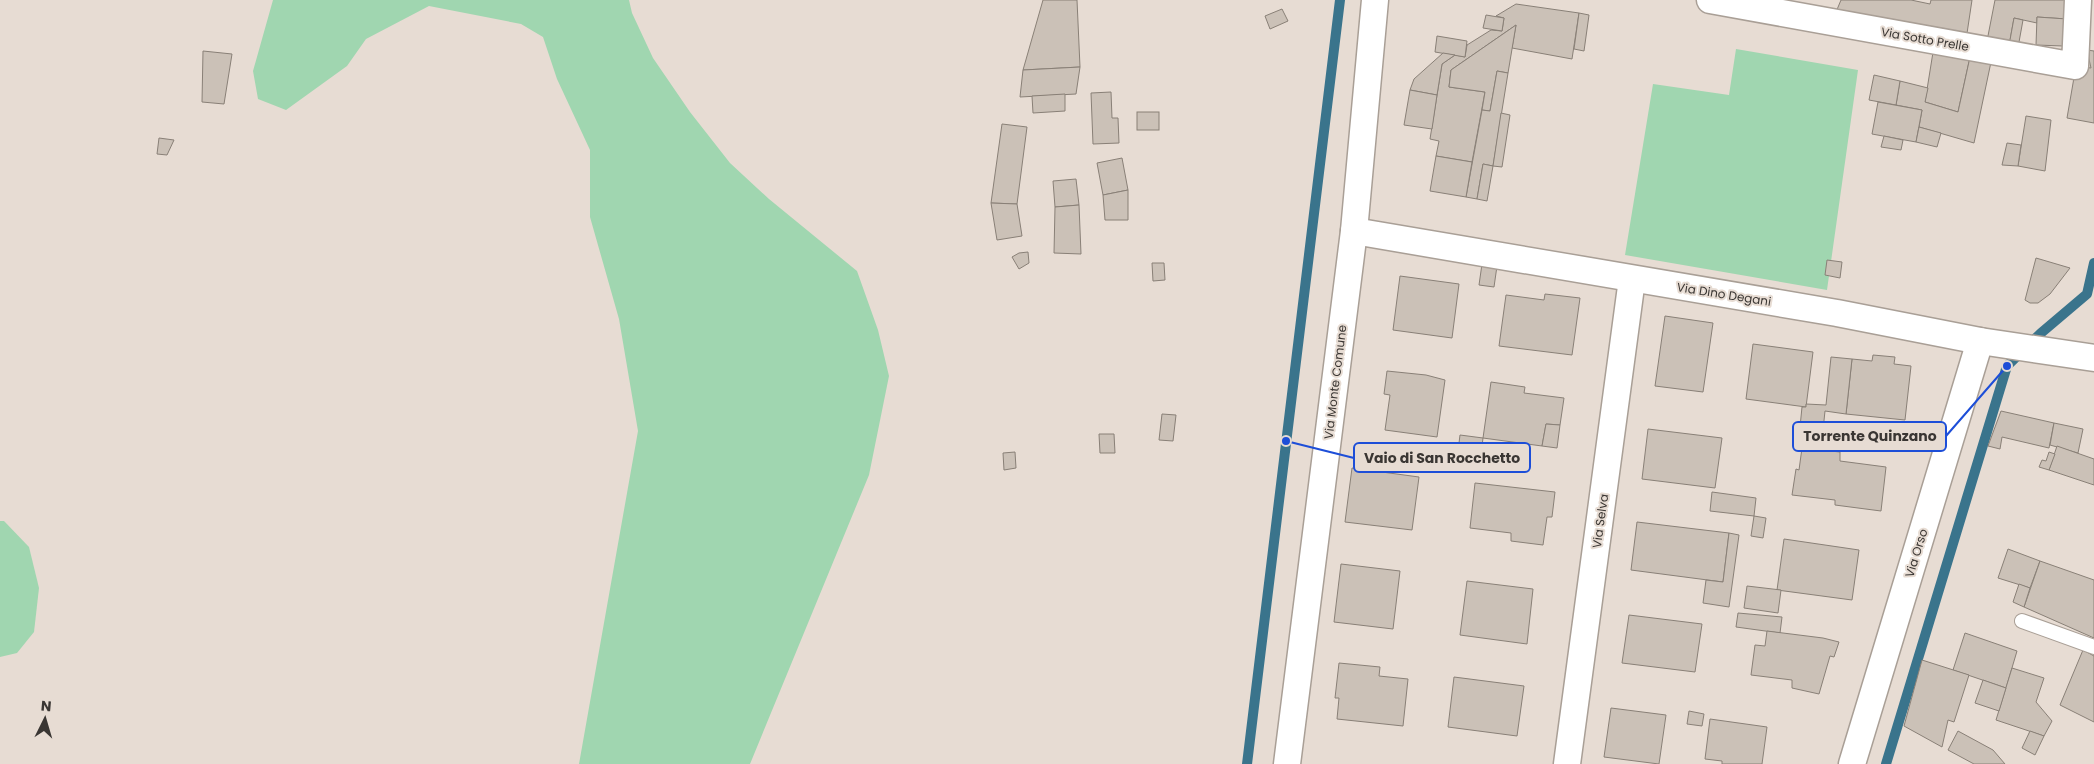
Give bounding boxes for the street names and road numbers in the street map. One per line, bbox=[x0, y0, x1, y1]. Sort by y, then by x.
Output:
street label: Via Sotto Prelle bbox=[1880, 23, 1970, 55]
street label: Via Dino Degani bbox=[1676, 278, 1772, 310]
street label: Via Monte Comune bbox=[1320, 324, 1350, 440]
street label: Via Selva bbox=[1588, 493, 1612, 549]
street label: Via Orso bbox=[1901, 526, 1932, 580]

